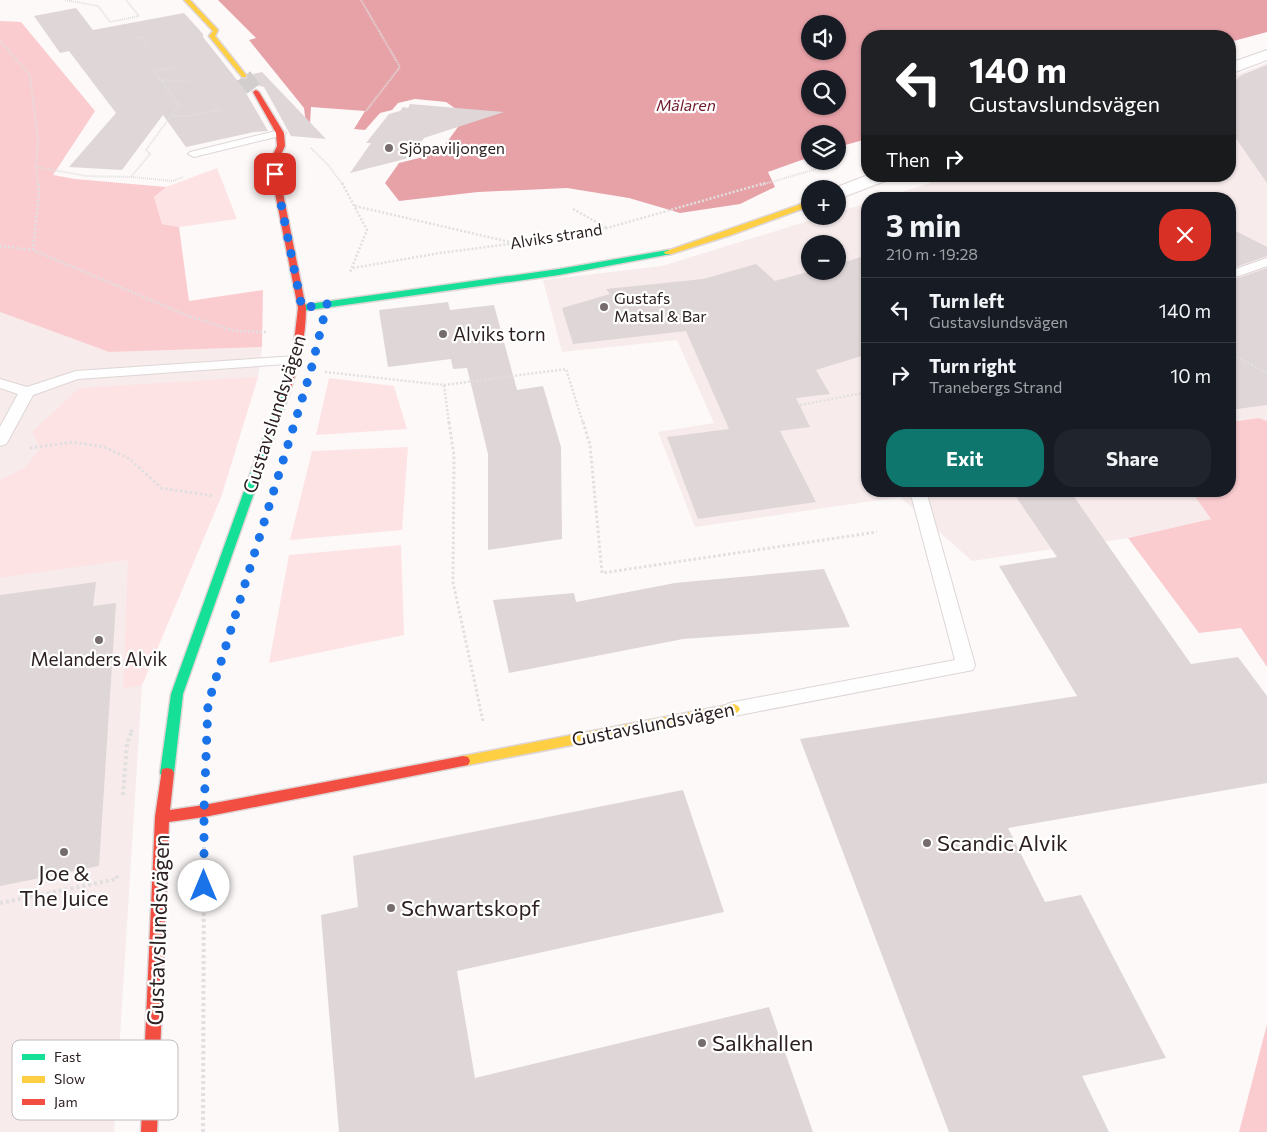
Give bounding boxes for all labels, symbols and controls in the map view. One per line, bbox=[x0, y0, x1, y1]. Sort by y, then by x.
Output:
map controls bbox=[801, 15, 846, 280]
button: sound bbox=[801, 15, 846, 60]
text: 140 m bbox=[969, 47, 1067, 90]
icon: left bbox=[886, 50, 951, 115]
button: search bbox=[801, 70, 846, 115]
text: Gustavslundsvägen bbox=[969, 90, 1160, 117]
water label: Mälaren bbox=[656, 95, 716, 114]
button: layers bbox=[801, 125, 846, 170]
place label: Sjöpaviljongen bbox=[399, 138, 505, 157]
marker: Sjöpaviljongen bbox=[383, 142, 395, 154]
icon: right bbox=[940, 145, 968, 173]
text: Then bbox=[886, 148, 930, 171]
pin bbox=[254, 153, 296, 195]
icon: arrive bbox=[261, 160, 289, 188]
button: + bbox=[801, 180, 846, 225]
text: 3 min bbox=[886, 206, 961, 243]
button: close bbox=[1159, 209, 1211, 261]
street label: Alviks strand bbox=[508, 219, 603, 252]
button: − bbox=[801, 235, 846, 280]
text: 210 m · 19:28 bbox=[886, 244, 978, 263]
place label: Gustafs Matsal & Bar bbox=[614, 288, 707, 325]
text: Turn left bbox=[929, 289, 1004, 312]
icon: left bbox=[886, 296, 914, 324]
text: 140 m bbox=[1159, 299, 1211, 322]
marker: Gustafs Matsal & Bar bbox=[598, 301, 610, 313]
text: Gustavslundsvägen bbox=[929, 312, 1068, 331]
place label: Alviks torn bbox=[453, 322, 546, 345]
marker: Alviks torn bbox=[437, 328, 449, 340]
street label: Gustavslundsvägen bbox=[237, 332, 310, 496]
text: Turn right bbox=[929, 354, 1016, 377]
icon: right bbox=[886, 361, 914, 389]
text: 10 m bbox=[1170, 364, 1211, 387]
text: Tranebergs Strand bbox=[929, 377, 1062, 396]
button: Exit bbox=[886, 429, 1044, 487]
button: Share bbox=[1054, 429, 1211, 487]
marker: Melanders Alvik bbox=[93, 634, 105, 646]
place label: Melanders Alvik bbox=[30, 647, 168, 670]
street label: Gustavslundsvägen bbox=[570, 696, 736, 751]
place label: Scandic Alvik bbox=[937, 829, 1068, 856]
street label: Gustavslundsvägen bbox=[141, 834, 174, 1026]
marker: Scandic Alvik bbox=[921, 837, 933, 849]
marker: Joe & The Juice bbox=[58, 846, 70, 858]
place label: Joe & The Juice bbox=[19, 859, 109, 911]
position arrow bbox=[177, 859, 229, 911]
place label: Schwartskopf bbox=[401, 894, 540, 921]
marker: Schwartskopf bbox=[385, 902, 397, 914]
place label: Salkhallen bbox=[712, 1029, 813, 1056]
marker: Salkhallen bbox=[696, 1037, 708, 1049]
legend bbox=[12, 1040, 178, 1120]
text: Fast bbox=[54, 1048, 81, 1065]
text: Slow bbox=[54, 1070, 85, 1087]
text: Jam bbox=[54, 1093, 78, 1110]

